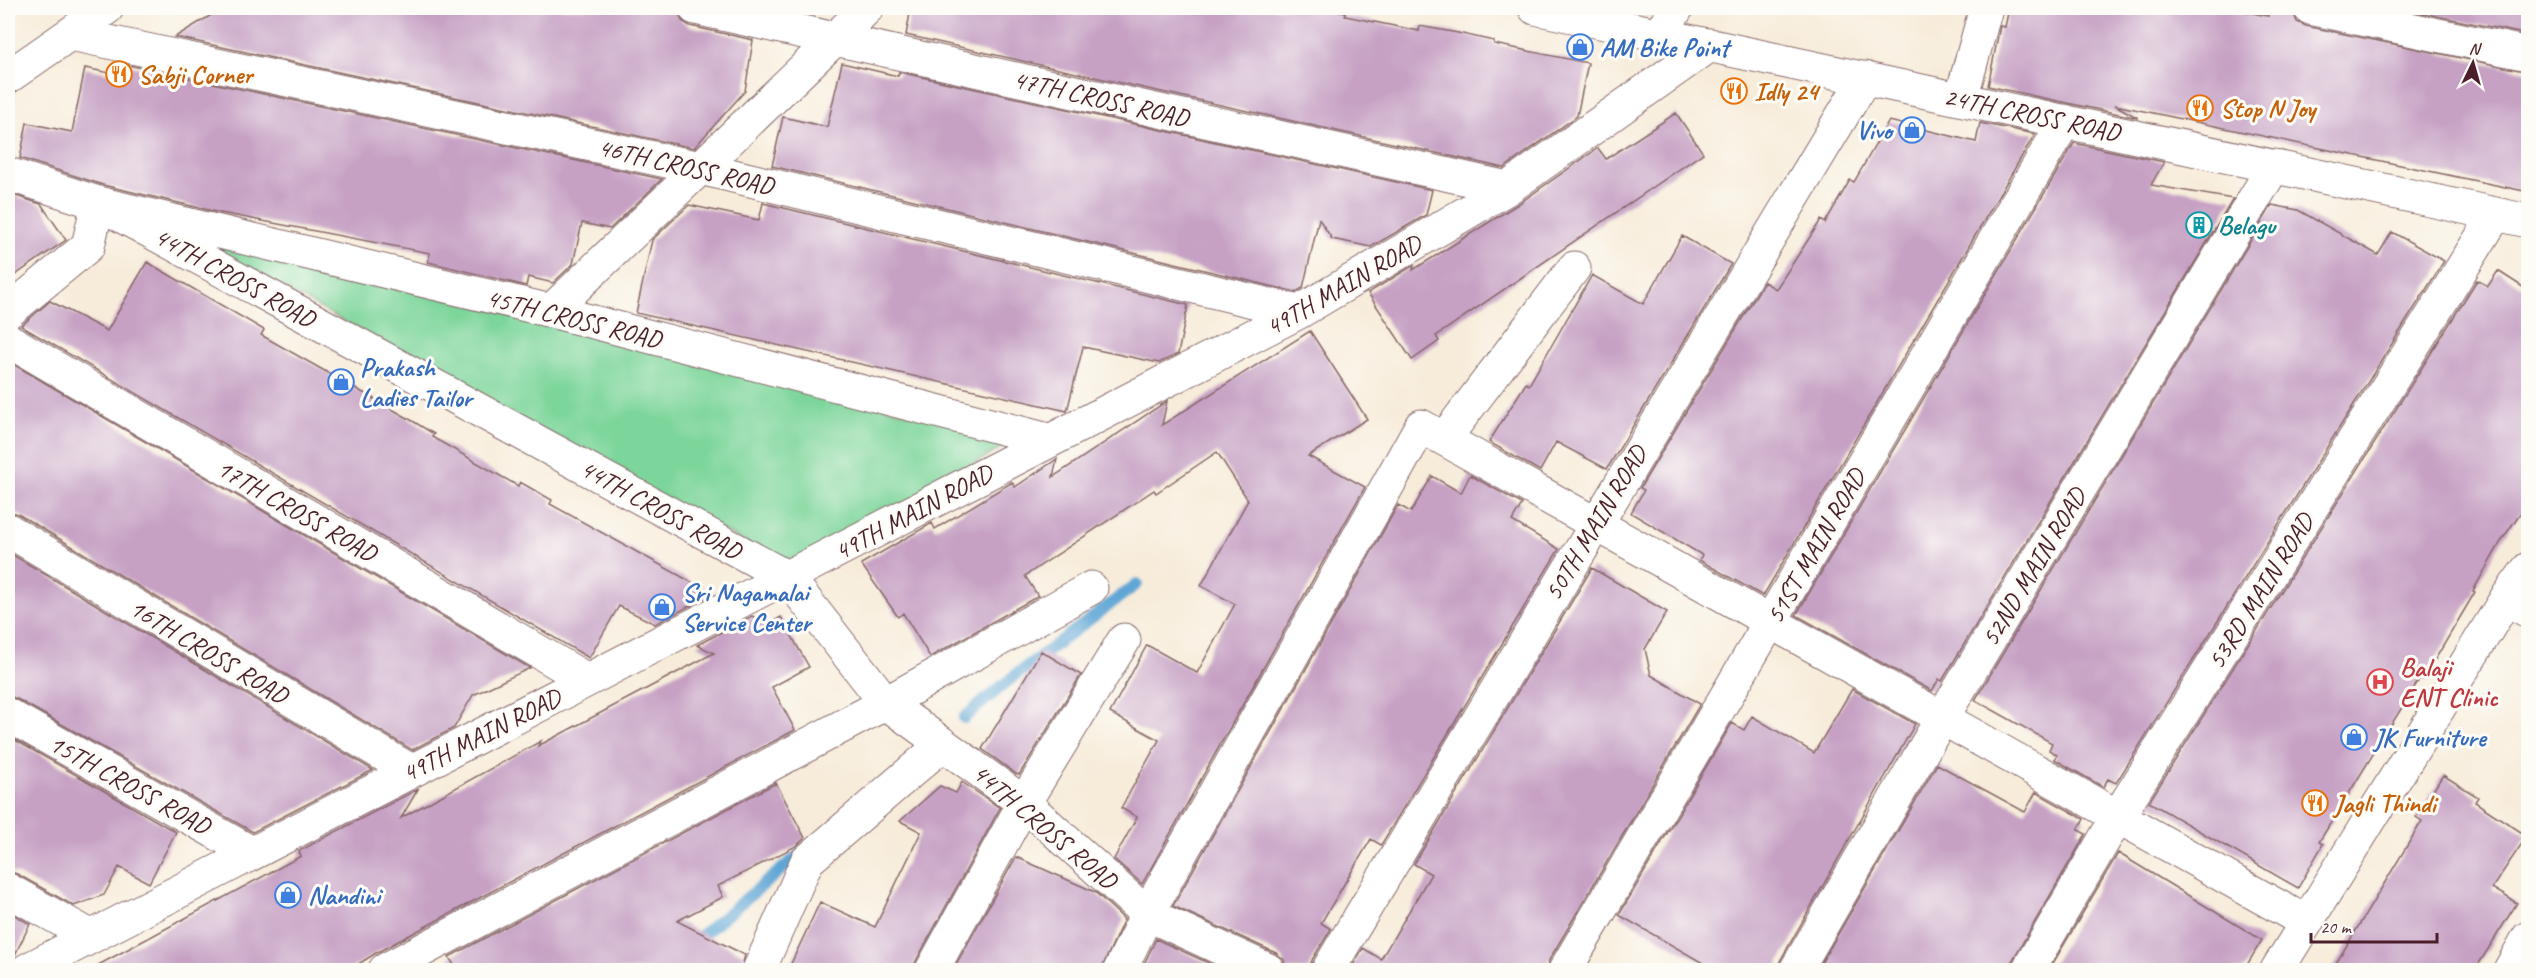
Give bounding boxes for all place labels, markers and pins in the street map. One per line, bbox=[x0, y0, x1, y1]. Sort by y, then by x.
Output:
place label: AM Bike Point bbox=[1600, 31, 1733, 64]
shop icon: AM Bike Point bbox=[1565, 32, 1595, 62]
place label: Sabji Corner bbox=[138, 58, 255, 91]
restaurant icon: Sabji Corner bbox=[104, 59, 134, 89]
place label: Idly 24 bbox=[1754, 75, 1821, 108]
restaurant icon: Idly 24 bbox=[1719, 76, 1749, 106]
place label: Stop N Joy bbox=[2220, 92, 2318, 125]
restaurant icon: Stop N Joy bbox=[2185, 93, 2215, 123]
place label: Vivo bbox=[1856, 114, 1895, 147]
shop icon: Vivo bbox=[1897, 115, 1927, 145]
place label: Belagu bbox=[2218, 209, 2277, 242]
building icon: Belagu bbox=[2184, 210, 2214, 240]
place label: Prakash Ladies Tailor bbox=[360, 351, 475, 414]
shop icon: Prakash Ladies Tailor bbox=[326, 367, 356, 397]
place label: Sri Nagamalai Service Center bbox=[682, 576, 813, 639]
shop icon: Sri Nagamalai Service Center bbox=[647, 592, 677, 622]
place label: Balaji ENT Clinic bbox=[2400, 651, 2499, 714]
hospital icon: Balaji ENT Clinic bbox=[2365, 667, 2395, 697]
place label: JK Furniture bbox=[2372, 721, 2488, 754]
shop icon: JK Furniture bbox=[2339, 722, 2369, 752]
place label: Jagli Thindi bbox=[2332, 787, 2439, 820]
restaurant icon: Jagli Thindi bbox=[2300, 788, 2330, 818]
place label: Nandini bbox=[308, 879, 384, 912]
shop icon: Nandini bbox=[273, 880, 303, 910]

